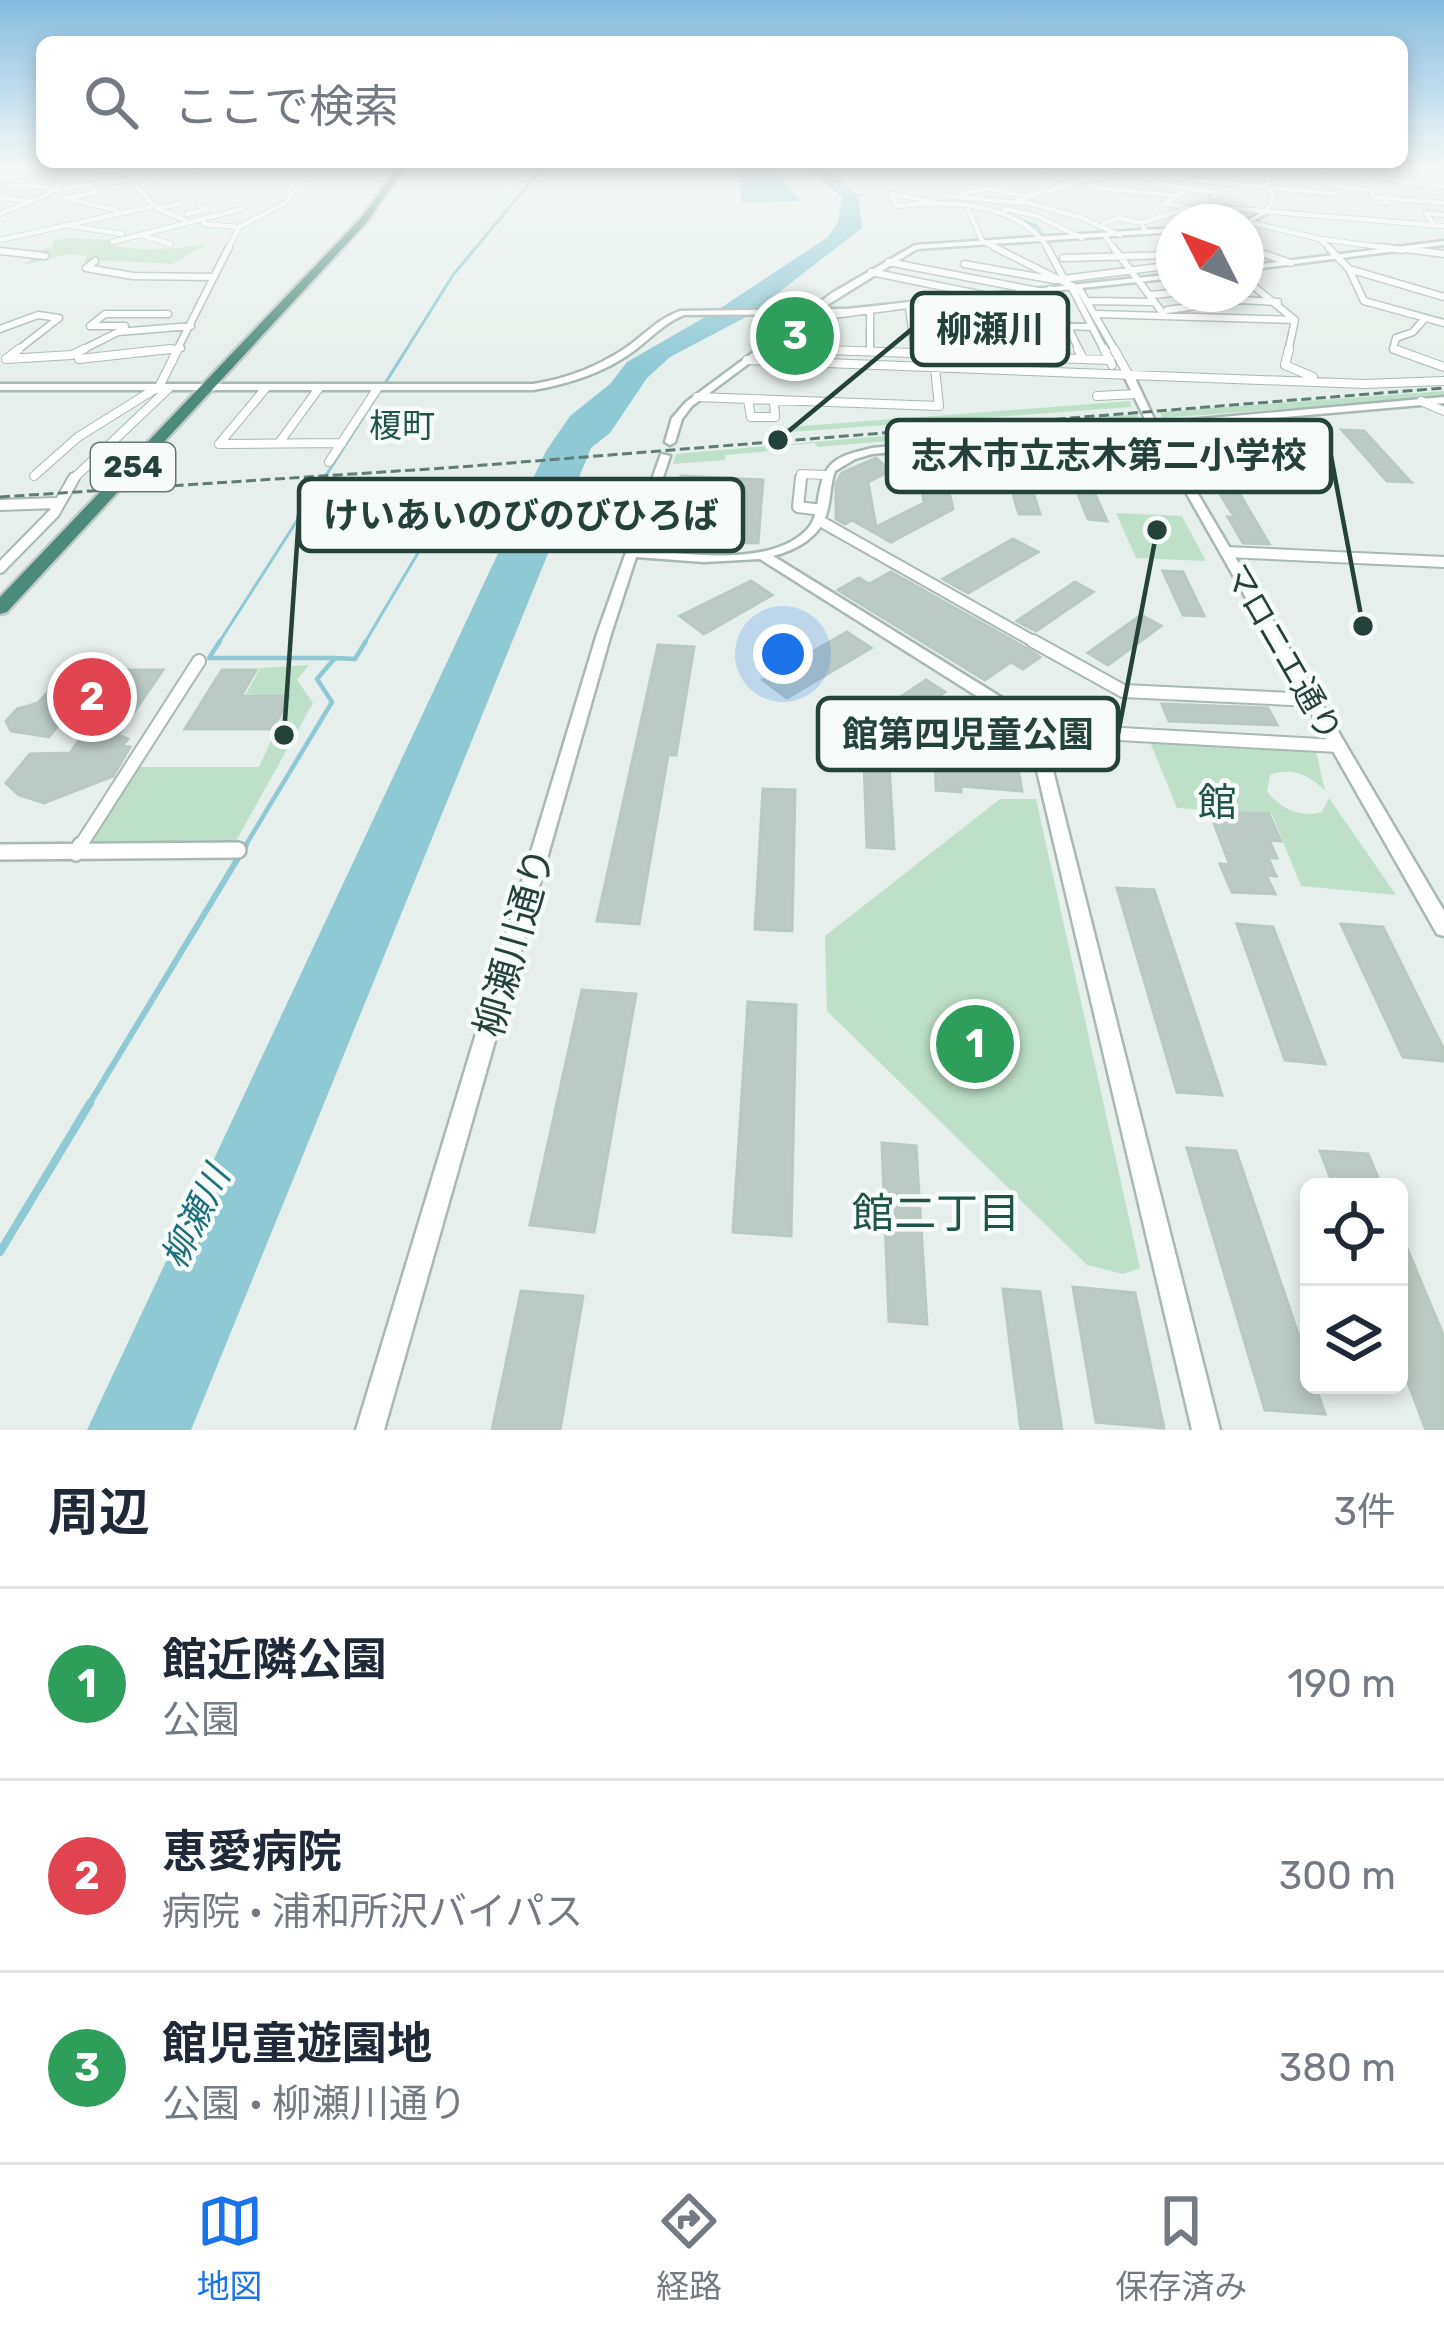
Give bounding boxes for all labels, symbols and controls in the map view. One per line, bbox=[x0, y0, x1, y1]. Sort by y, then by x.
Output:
search box bbox=[36, 36, 1408, 168]
icon: search bbox=[78, 69, 144, 135]
text: ここで検索 bbox=[174, 80, 399, 133]
north arrow bbox=[1156, 204, 1264, 312]
pin: 3 bbox=[756, 291, 834, 381]
callout: 柳瀬川 bbox=[912, 293, 1068, 365]
text: 柳瀬川 bbox=[936, 308, 1044, 351]
district label: 榎町 bbox=[369, 406, 435, 445]
callout: 志木市立志木第二小学校 bbox=[887, 420, 1331, 492]
text: 志木市立志木第二小学校 bbox=[911, 434, 1307, 477]
road number: 254 bbox=[91, 443, 175, 491]
callout: けいあいのびのびひろば bbox=[299, 479, 743, 551]
text: けいあいのびのびひろば bbox=[323, 494, 719, 537]
street label: マロニエ通り bbox=[1217, 557, 1350, 748]
your location bbox=[753, 624, 813, 684]
pin: 2 bbox=[53, 652, 131, 742]
callout: 館第四児童公園 bbox=[818, 698, 1118, 770]
text: 館第四児童公園 bbox=[842, 713, 1094, 756]
district label: 館 bbox=[1197, 780, 1237, 826]
street label: 柳瀬川通り bbox=[466, 842, 564, 1042]
pin: 1 bbox=[936, 999, 1014, 1089]
water label: 柳瀬川 bbox=[152, 1156, 240, 1275]
map controls bbox=[1300, 1178, 1408, 1394]
button: locate bbox=[1300, 1178, 1408, 1286]
district label: 館二丁目 bbox=[852, 1189, 1020, 1239]
button: layers bbox=[1300, 1286, 1408, 1394]
text: 周辺 bbox=[48, 1482, 150, 1543]
text: 3件 bbox=[1334, 1489, 1396, 1535]
text: 館近隣公園 bbox=[162, 1633, 387, 1686]
text: 1 bbox=[77, 1661, 97, 1707]
text: 190 m bbox=[1287, 1661, 1396, 1707]
text: 公園 bbox=[162, 1697, 240, 1743]
text: 恵愛病院 bbox=[162, 1825, 342, 1878]
text: 2 bbox=[74, 1853, 100, 1899]
text: 300 m bbox=[1279, 1853, 1396, 1899]
text: 病院 · 浦和所沢バイパス bbox=[162, 1889, 583, 1935]
text: 館児童遊園地 bbox=[162, 2017, 432, 2070]
text: 3 bbox=[74, 2045, 100, 2091]
text: 380 m bbox=[1279, 2045, 1396, 2091]
text: 公園 · 柳瀬川通り bbox=[162, 2081, 467, 2127]
tab: 地図 bbox=[197, 2188, 263, 2308]
tab: 経路 bbox=[656, 2188, 722, 2308]
tab: 保存済み bbox=[1115, 2188, 1247, 2308]

